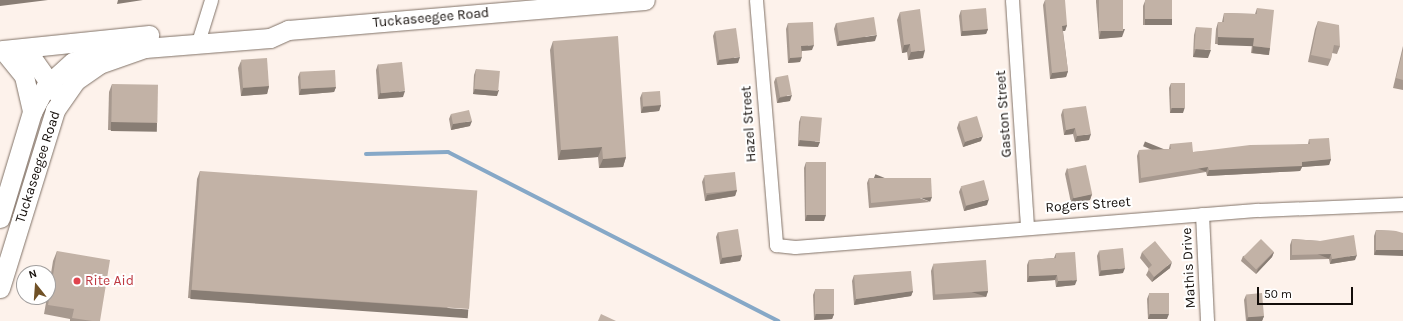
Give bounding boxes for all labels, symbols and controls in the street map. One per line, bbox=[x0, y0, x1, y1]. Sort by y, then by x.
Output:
street label: Tuckaseegee Road bbox=[372, 5, 490, 31]
street label: Gaston Street bbox=[993, 70, 1015, 158]
street label: Hazel Street bbox=[738, 85, 760, 163]
street label: Tuckaseegee Road bbox=[12, 109, 64, 225]
street label: Rogers Street bbox=[1045, 194, 1131, 216]
street label: Mathis Drive bbox=[1178, 227, 1200, 309]
north arrow bbox=[16, 265, 56, 305]
text: N bbox=[27, 267, 38, 281]
place label: Rite Aid bbox=[85, 273, 134, 289]
marker: Rite Aid bbox=[72, 276, 82, 286]
scale bar bbox=[1259, 279, 1355, 305]
text: 50 m bbox=[1264, 287, 1292, 301]

